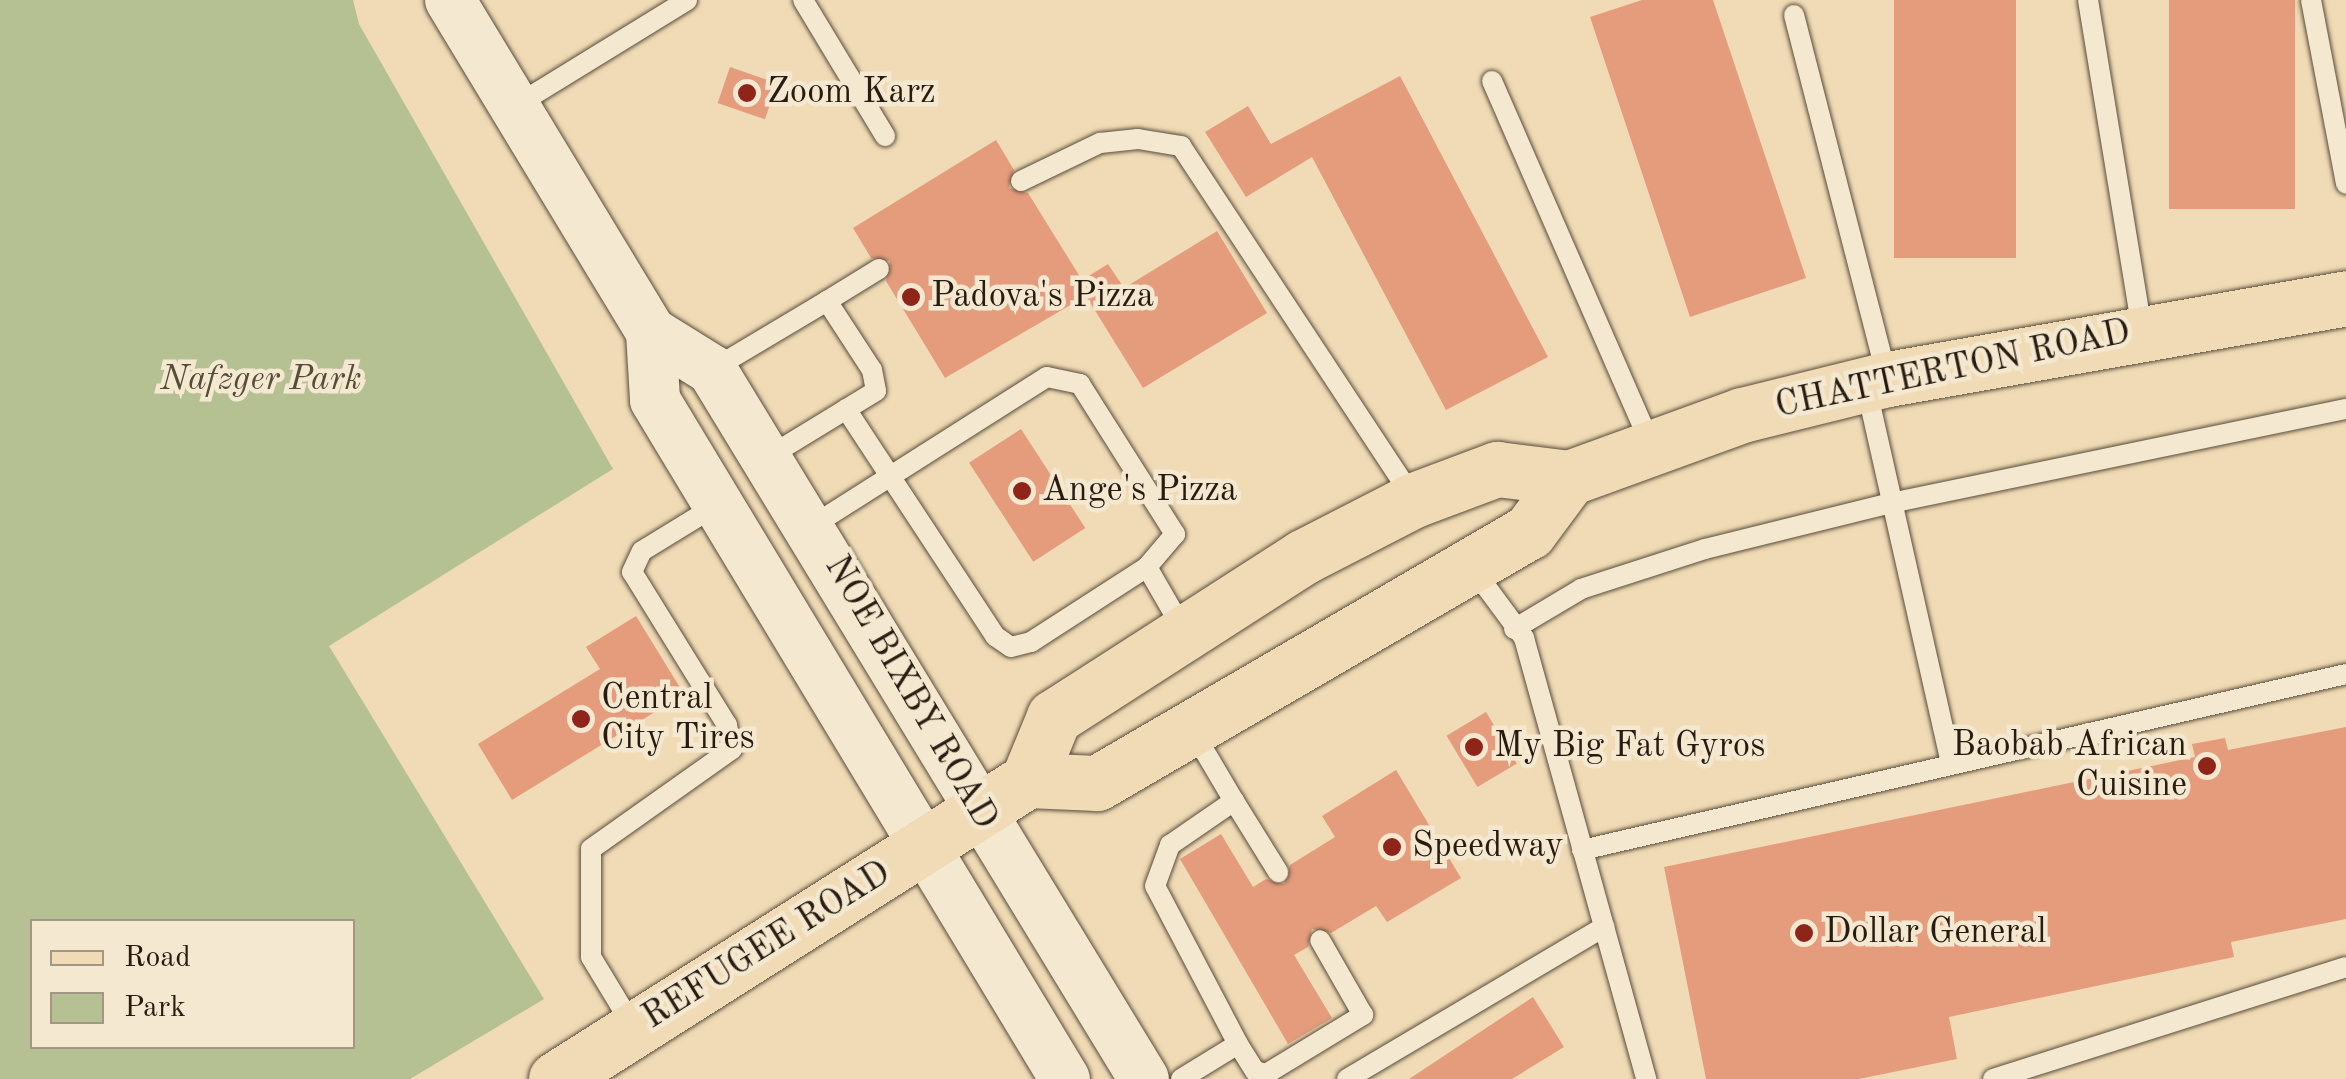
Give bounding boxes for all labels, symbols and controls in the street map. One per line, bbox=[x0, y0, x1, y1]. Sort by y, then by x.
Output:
place label: Zoom Karz bbox=[767, 72, 936, 114]
marker: Zoom Karz bbox=[736, 82, 758, 104]
place label: Padova's Pizza bbox=[931, 276, 1154, 318]
marker: Padova's Pizza bbox=[900, 286, 922, 308]
street label: CHATTERTON ROAD bbox=[1772, 312, 2134, 428]
park label: Nafzger Park bbox=[160, 359, 362, 401]
place label: Ange's Pizza bbox=[1042, 470, 1237, 512]
marker: Ange's Pizza bbox=[1011, 480, 1033, 502]
street label: NOE BIXBY ROAD bbox=[815, 549, 1005, 837]
place label: Central City Tires bbox=[601, 678, 755, 760]
marker: Central City Tires bbox=[570, 708, 592, 730]
place label: Baobab African Cuisine bbox=[1952, 725, 2187, 807]
place label: My Big Fat Gyros bbox=[1494, 726, 1765, 768]
marker: My Big Fat Gyros bbox=[1463, 736, 1485, 758]
marker: Baobab African Cuisine bbox=[2196, 755, 2218, 777]
place label: Speedway bbox=[1412, 826, 1564, 868]
marker: Speedway bbox=[1381, 836, 1403, 858]
street label: REFUGEE ROAD bbox=[635, 853, 899, 1039]
place label: Dollar General bbox=[1824, 912, 2046, 954]
legend bbox=[30, 919, 355, 1049]
marker: Dollar General bbox=[1793, 922, 1815, 944]
text: Road bbox=[124, 943, 191, 973]
text: Park bbox=[124, 993, 186, 1023]

